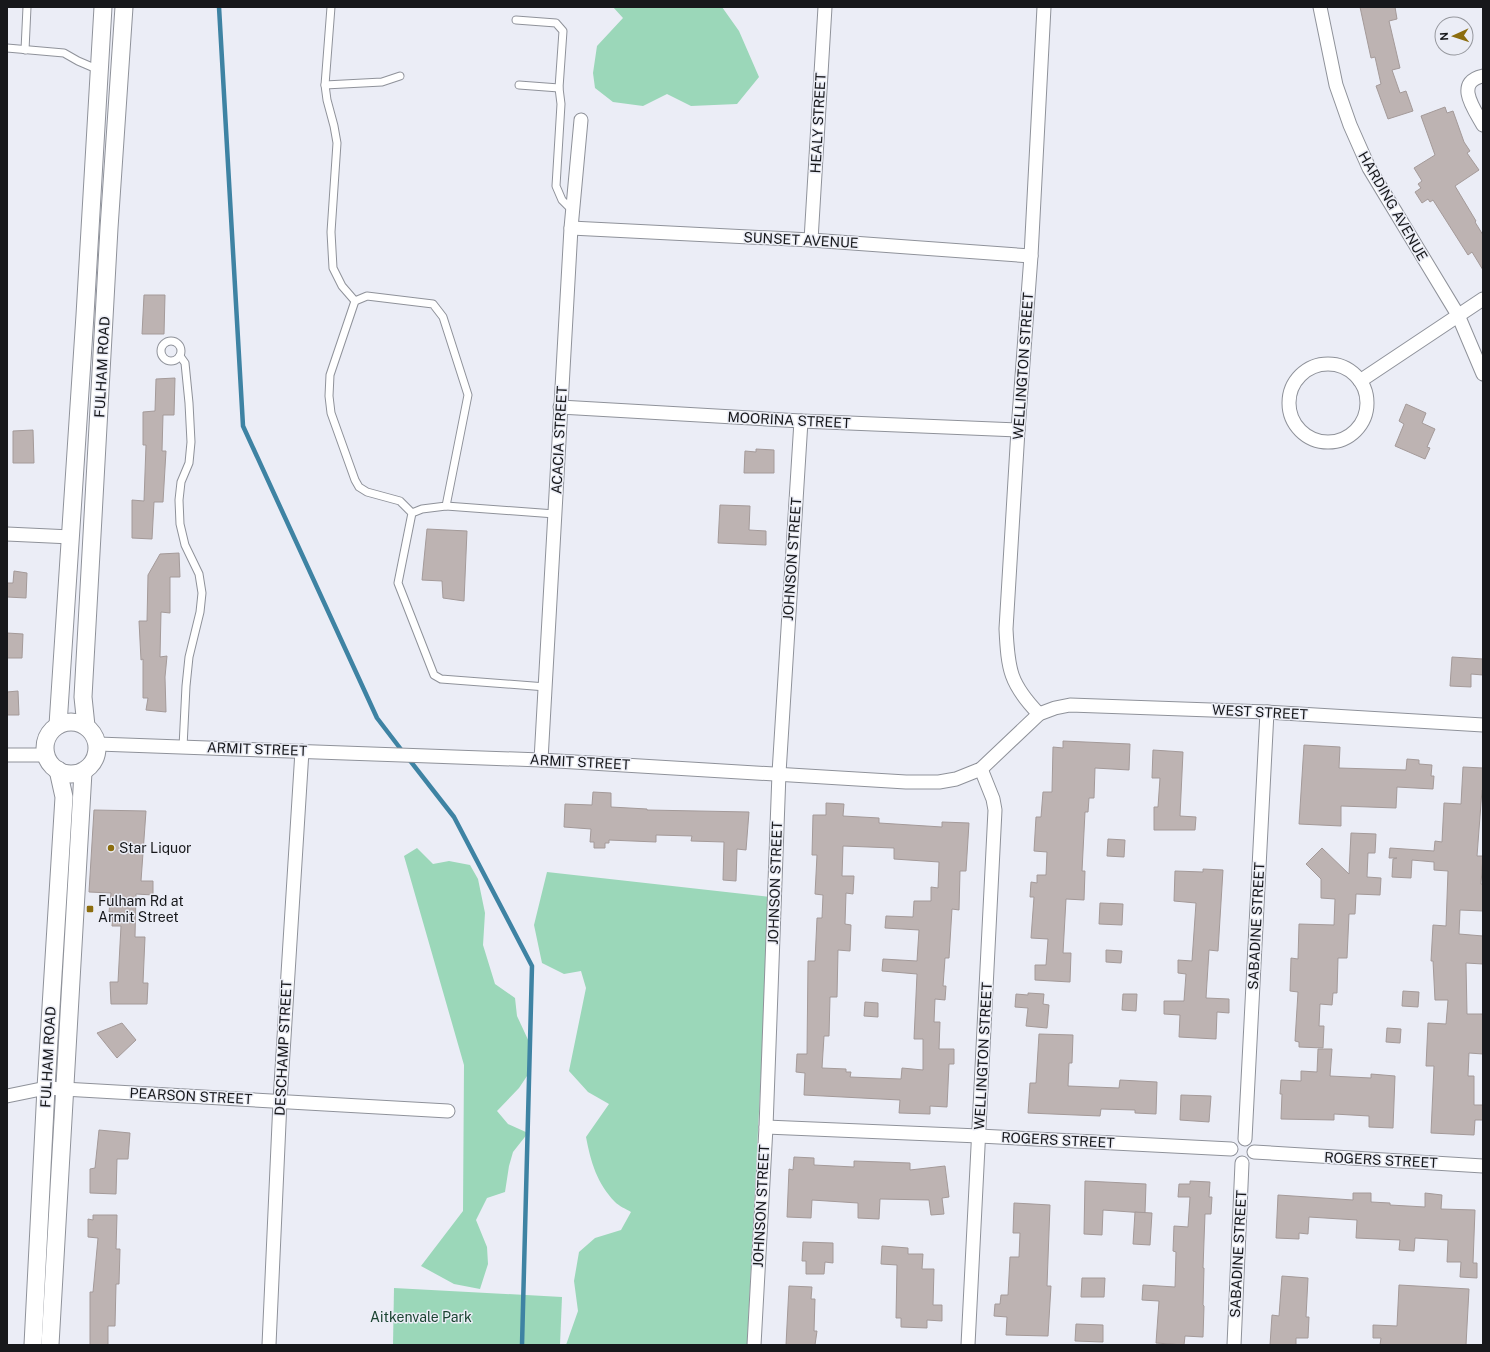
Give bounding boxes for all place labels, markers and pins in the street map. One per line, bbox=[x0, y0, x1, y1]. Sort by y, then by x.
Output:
place label: Star Liquor bbox=[119, 840, 192, 856]
marker: Star Liquor bbox=[106, 843, 116, 853]
place label: Fulham Rd at Armit Street bbox=[98, 893, 184, 925]
marker: Fulham Rd at Armit Street bbox=[85, 904, 95, 914]

